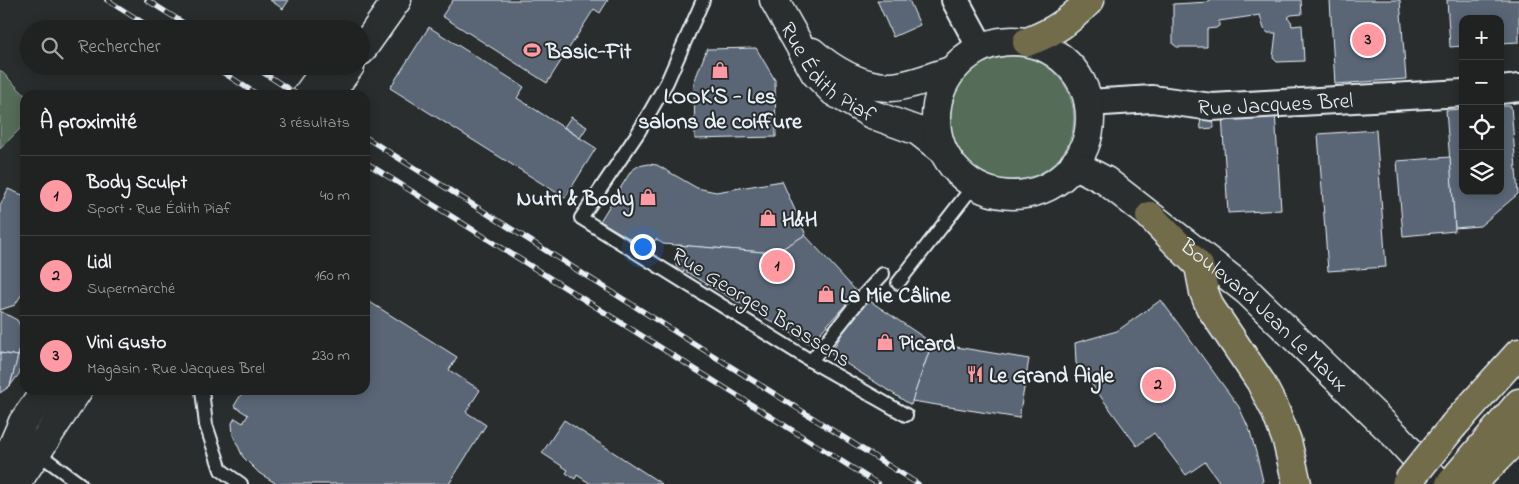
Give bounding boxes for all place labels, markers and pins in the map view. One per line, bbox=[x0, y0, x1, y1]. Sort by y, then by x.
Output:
pin: 3 bbox=[1352, 21, 1384, 59]
place label: Basic-Fit bbox=[545, 37, 632, 69]
sports icon: Basic-Fit bbox=[522, 40, 542, 60]
shop icon: LOOK'S - Les salons de coiffure bbox=[710, 60, 730, 80]
place label: LOOK'S - Les salons de coiffure bbox=[638, 82, 803, 139]
place label: Nutri & Body bbox=[517, 184, 634, 217]
shop icon: Nutri & Body bbox=[638, 187, 658, 207]
place label: H&H bbox=[782, 205, 818, 237]
shop icon: H&H bbox=[758, 208, 778, 228]
pin: 1 bbox=[761, 247, 793, 285]
place label: La Mie Câline bbox=[840, 281, 952, 313]
shop icon: La Mie Câline bbox=[816, 284, 836, 304]
place label: Picard bbox=[899, 329, 956, 361]
shop icon: Picard bbox=[875, 332, 895, 352]
place label: Le Grand Aigle bbox=[989, 361, 1115, 394]
restaurant icon: Le Grand Aigle bbox=[965, 364, 985, 384]
pin: 2 bbox=[1142, 366, 1174, 404]

